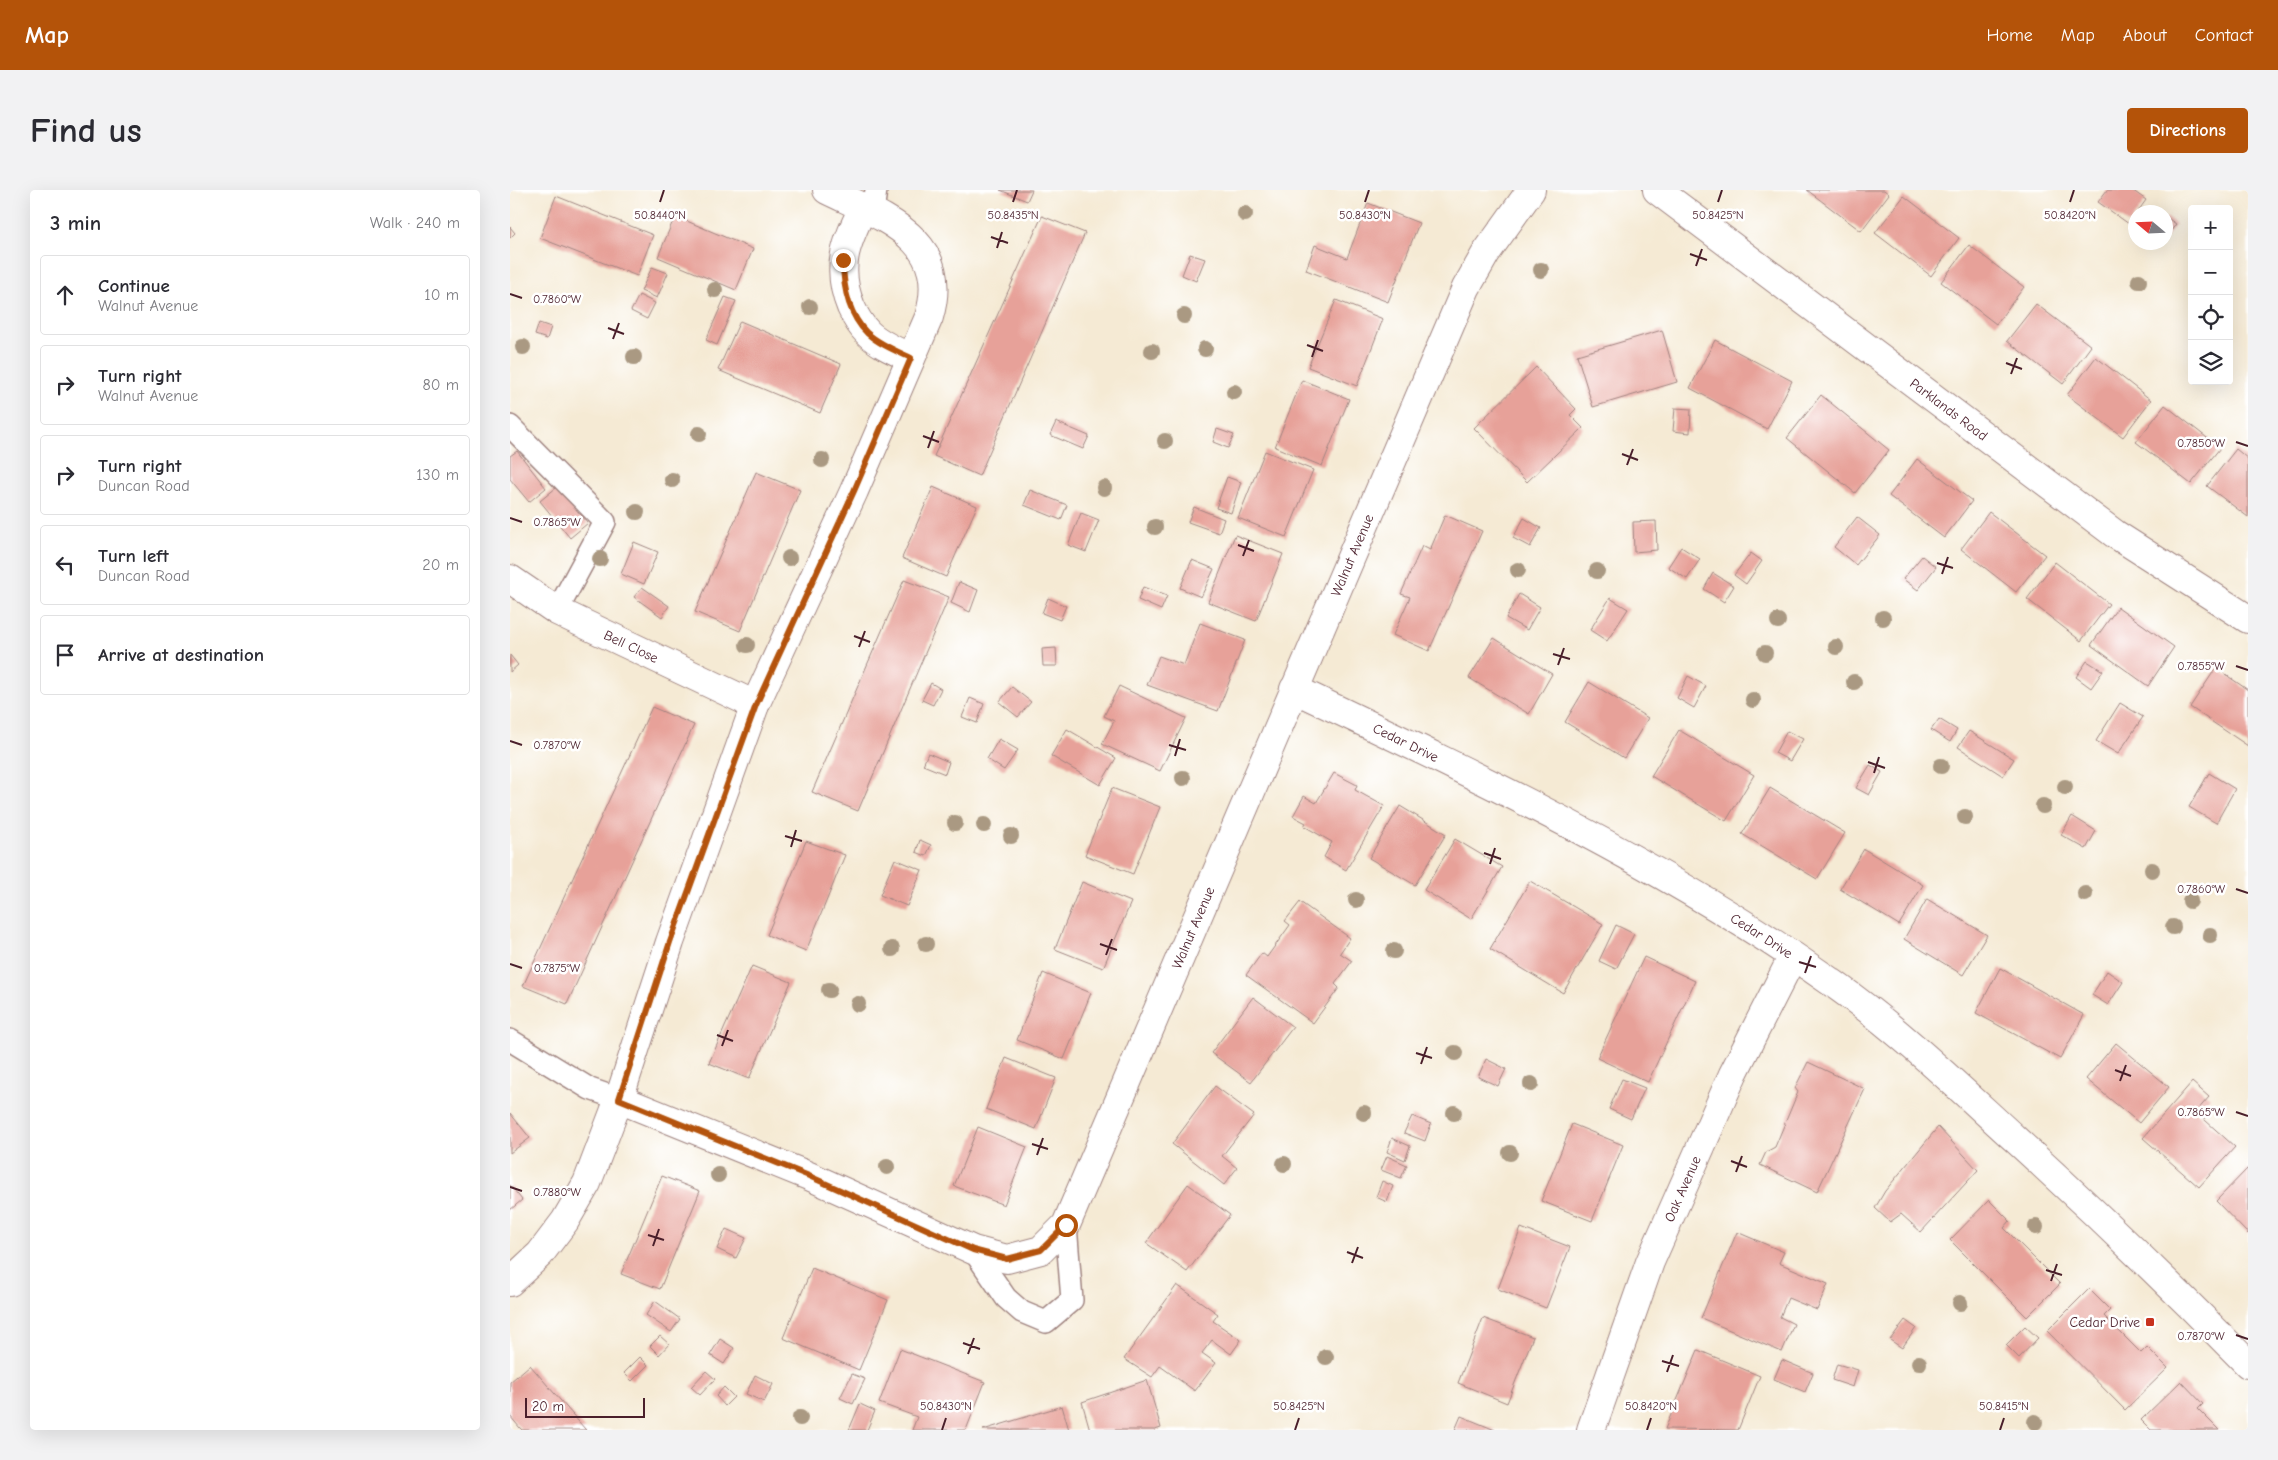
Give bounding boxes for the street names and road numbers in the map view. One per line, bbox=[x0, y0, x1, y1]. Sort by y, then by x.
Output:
street label: Parklands Road bbox=[1907, 374, 1991, 444]
street label: Walnut Avenue bbox=[1327, 511, 1377, 599]
street label: Bell Close bbox=[601, 626, 661, 666]
street label: Cedar Drive bbox=[1370, 719, 1441, 766]
street label: Walnut Avenue bbox=[1168, 884, 1218, 971]
street label: Cedar Drive bbox=[1727, 909, 1796, 962]
street label: Oak Avenue bbox=[1660, 1153, 1704, 1224]

